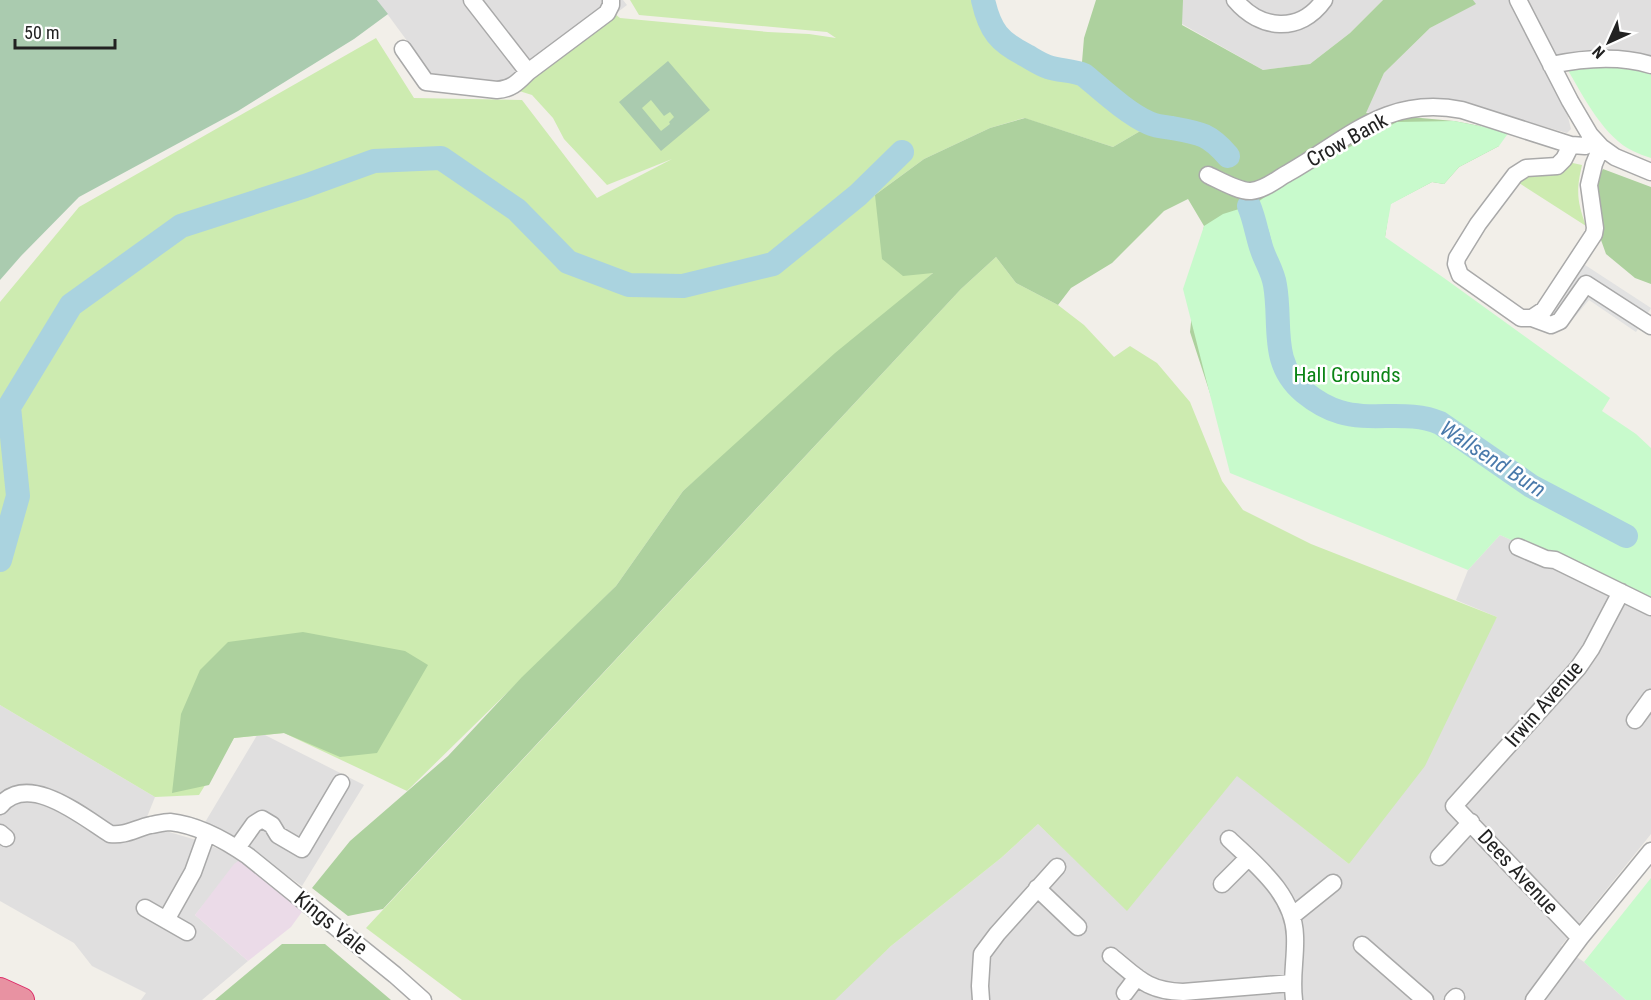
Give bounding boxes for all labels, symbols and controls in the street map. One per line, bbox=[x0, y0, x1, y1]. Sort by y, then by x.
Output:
scale bar bbox=[15, 12, 116, 50]
north arrow bbox=[1579, 12, 1639, 72]
text: 50 m bbox=[24, 22, 59, 43]
text: N bbox=[1589, 42, 1609, 62]
street label: Crow Bank bbox=[1303, 108, 1392, 172]
park label: Hall Grounds bbox=[1294, 363, 1401, 387]
water label: Wallsend Burn bbox=[1436, 416, 1550, 502]
street label: Irwin Avenue bbox=[1500, 656, 1588, 752]
street label: Dees Avenue bbox=[1473, 825, 1563, 919]
street label: Kings Vale bbox=[290, 886, 373, 960]

